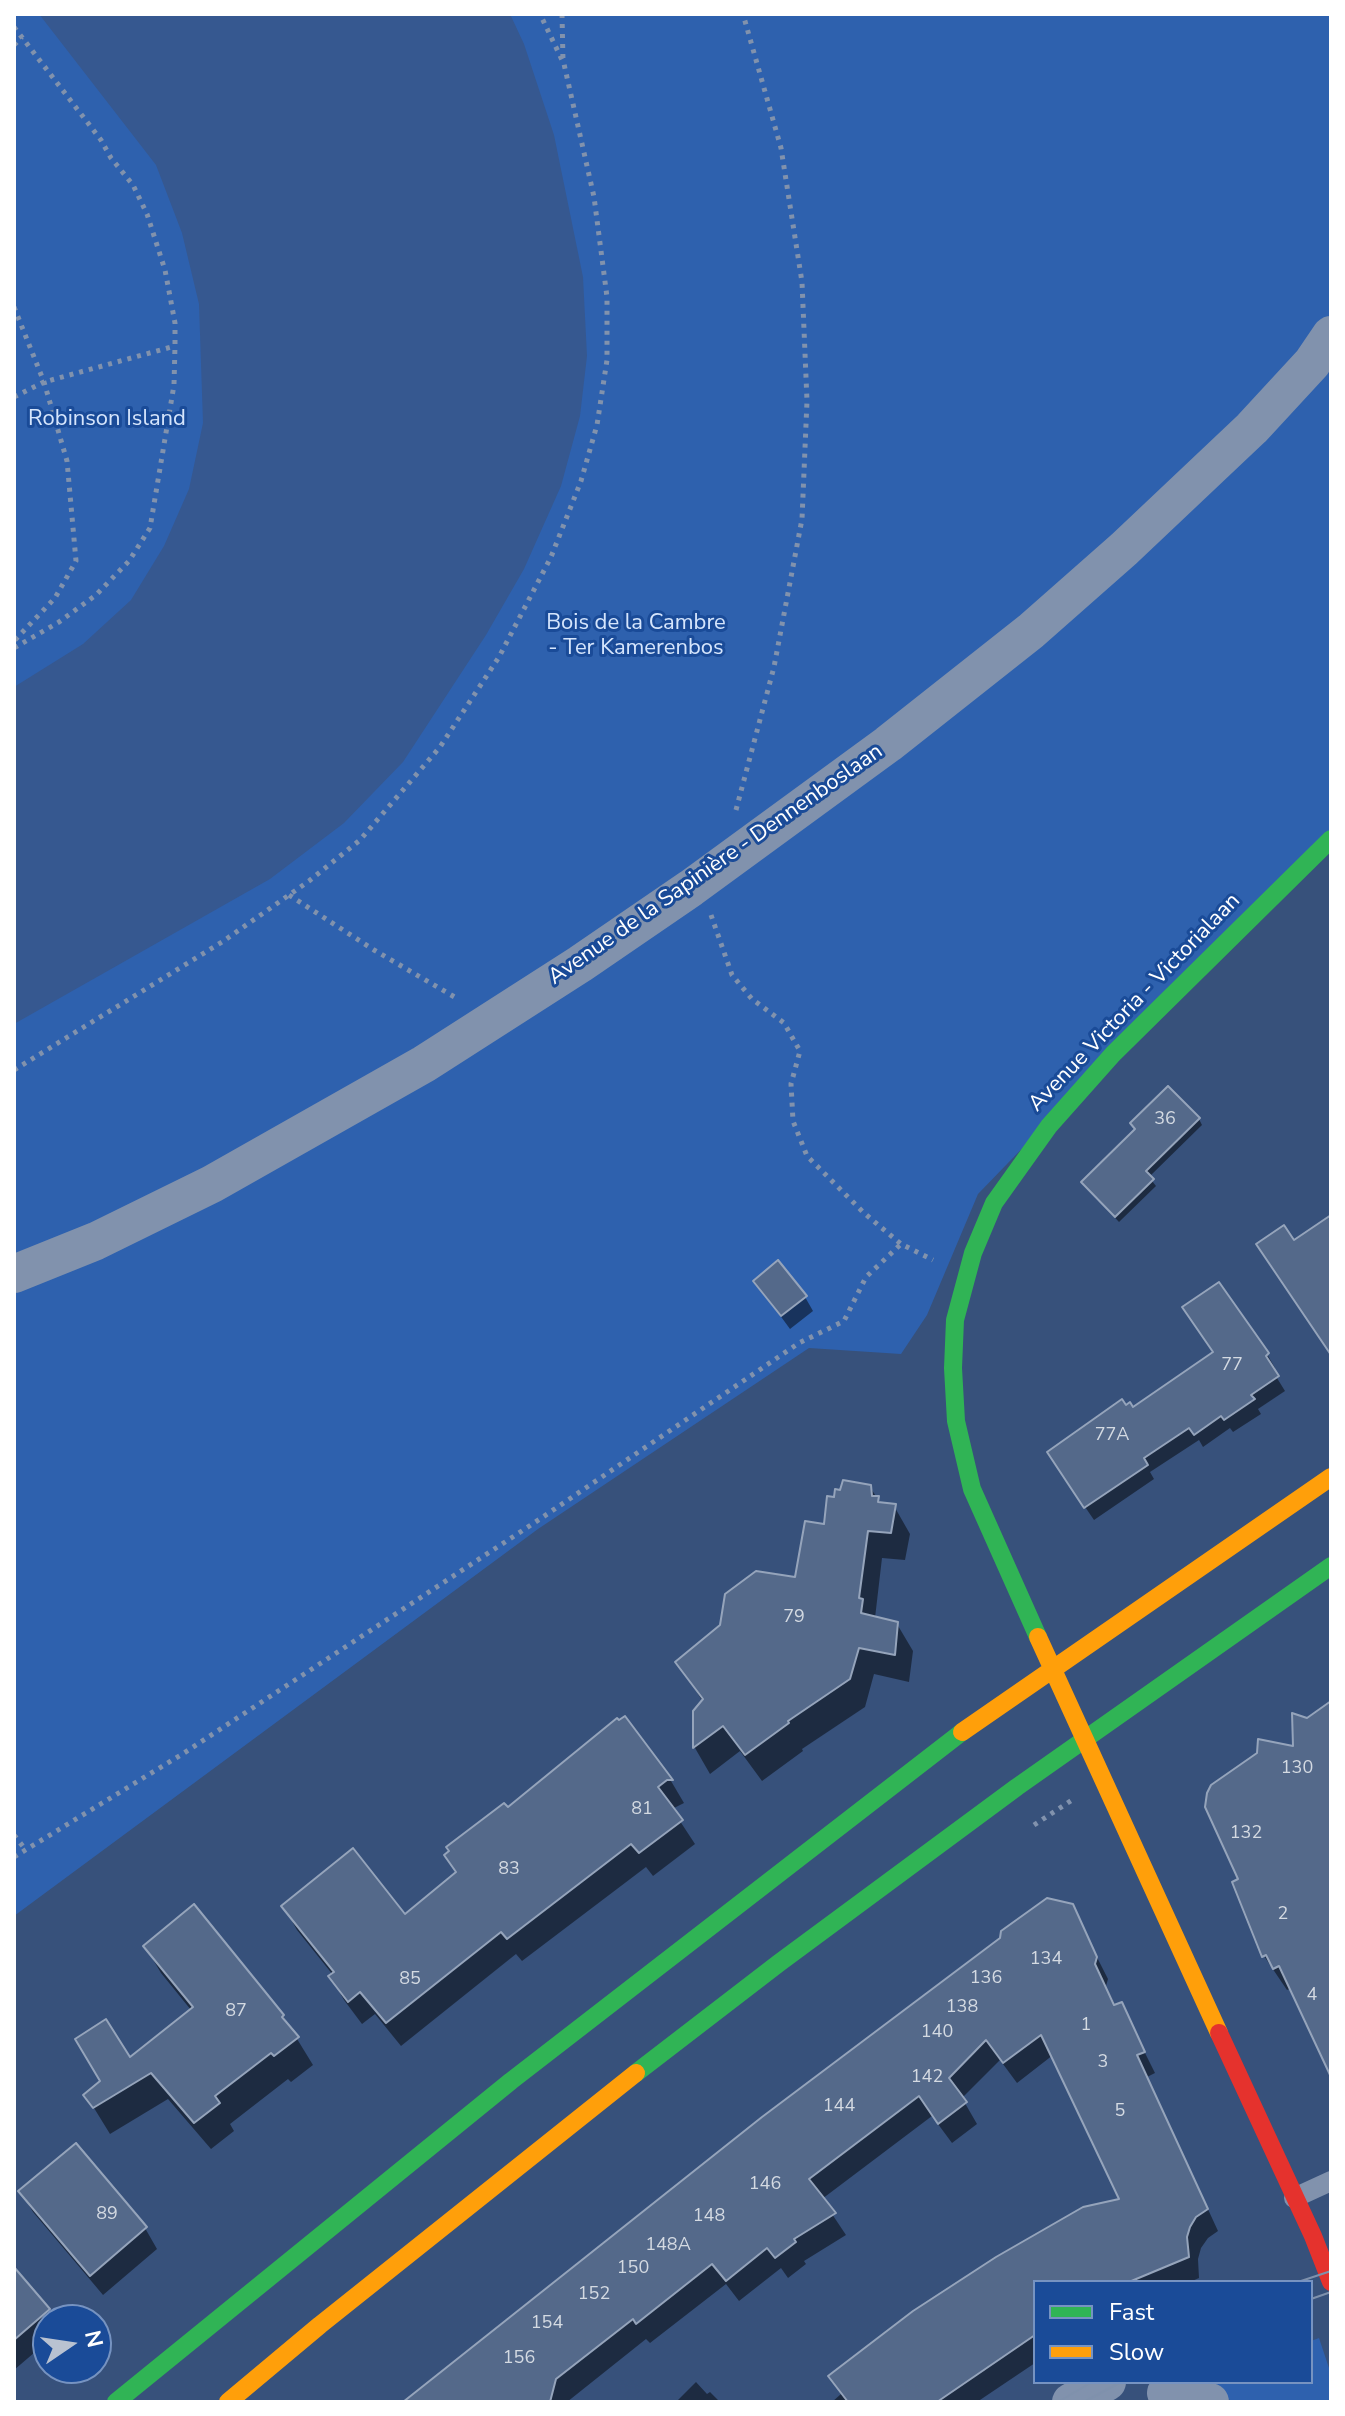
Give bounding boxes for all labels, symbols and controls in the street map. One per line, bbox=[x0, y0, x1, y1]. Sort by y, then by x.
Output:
park label: Robinson Island bbox=[28, 407, 186, 433]
park label: Bois de la Cambre - Ter Kamerenbos bbox=[546, 611, 726, 662]
street label: Avenue de la Sapinière - Dennenboslaan bbox=[544, 739, 888, 991]
street label: Avenue Victoria - Victorialaan bbox=[1024, 888, 1246, 1118]
house number: 36 bbox=[1154, 1109, 1176, 1131]
house number: 77 bbox=[1221, 1355, 1243, 1377]
house number: 77A bbox=[1095, 1425, 1129, 1447]
house number: 79 bbox=[783, 1607, 805, 1629]
house number: 130 bbox=[1281, 1758, 1313, 1780]
house number: 81 bbox=[631, 1799, 653, 1821]
house number: 132 bbox=[1230, 1823, 1262, 1845]
house number: 83 bbox=[498, 1859, 520, 1881]
house number: 2 bbox=[1278, 1904, 1288, 1926]
house number: 134 bbox=[1030, 1949, 1062, 1971]
house number: 136 bbox=[970, 1968, 1002, 1990]
house number: 85 bbox=[399, 1969, 421, 1991]
house number: 4 bbox=[1307, 1985, 1317, 2007]
house number: 138 bbox=[946, 1997, 978, 2019]
house number: 87 bbox=[225, 2001, 247, 2023]
house number: 1 bbox=[1081, 2015, 1091, 2037]
house number: 140 bbox=[921, 2022, 953, 2044]
house number: 3 bbox=[1098, 2052, 1108, 2074]
house number: 142 bbox=[911, 2067, 943, 2089]
house number: 144 bbox=[823, 2096, 855, 2118]
house number: 5 bbox=[1115, 2101, 1125, 2123]
house number: 146 bbox=[749, 2174, 781, 2196]
house number: 89 bbox=[96, 2204, 118, 2226]
house number: 148 bbox=[693, 2206, 725, 2228]
house number: 148A bbox=[645, 2235, 691, 2257]
house number: 150 bbox=[617, 2258, 649, 2280]
legend bbox=[1033, 2280, 1313, 2384]
house number: 152 bbox=[578, 2284, 610, 2306]
text: Fast bbox=[1109, 2296, 1154, 2328]
north arrow bbox=[32, 2304, 112, 2384]
house number: 154 bbox=[531, 2313, 563, 2335]
text: N bbox=[77, 2328, 110, 2350]
text: Slow bbox=[1109, 2336, 1164, 2368]
house number: 156 bbox=[503, 2348, 535, 2370]

